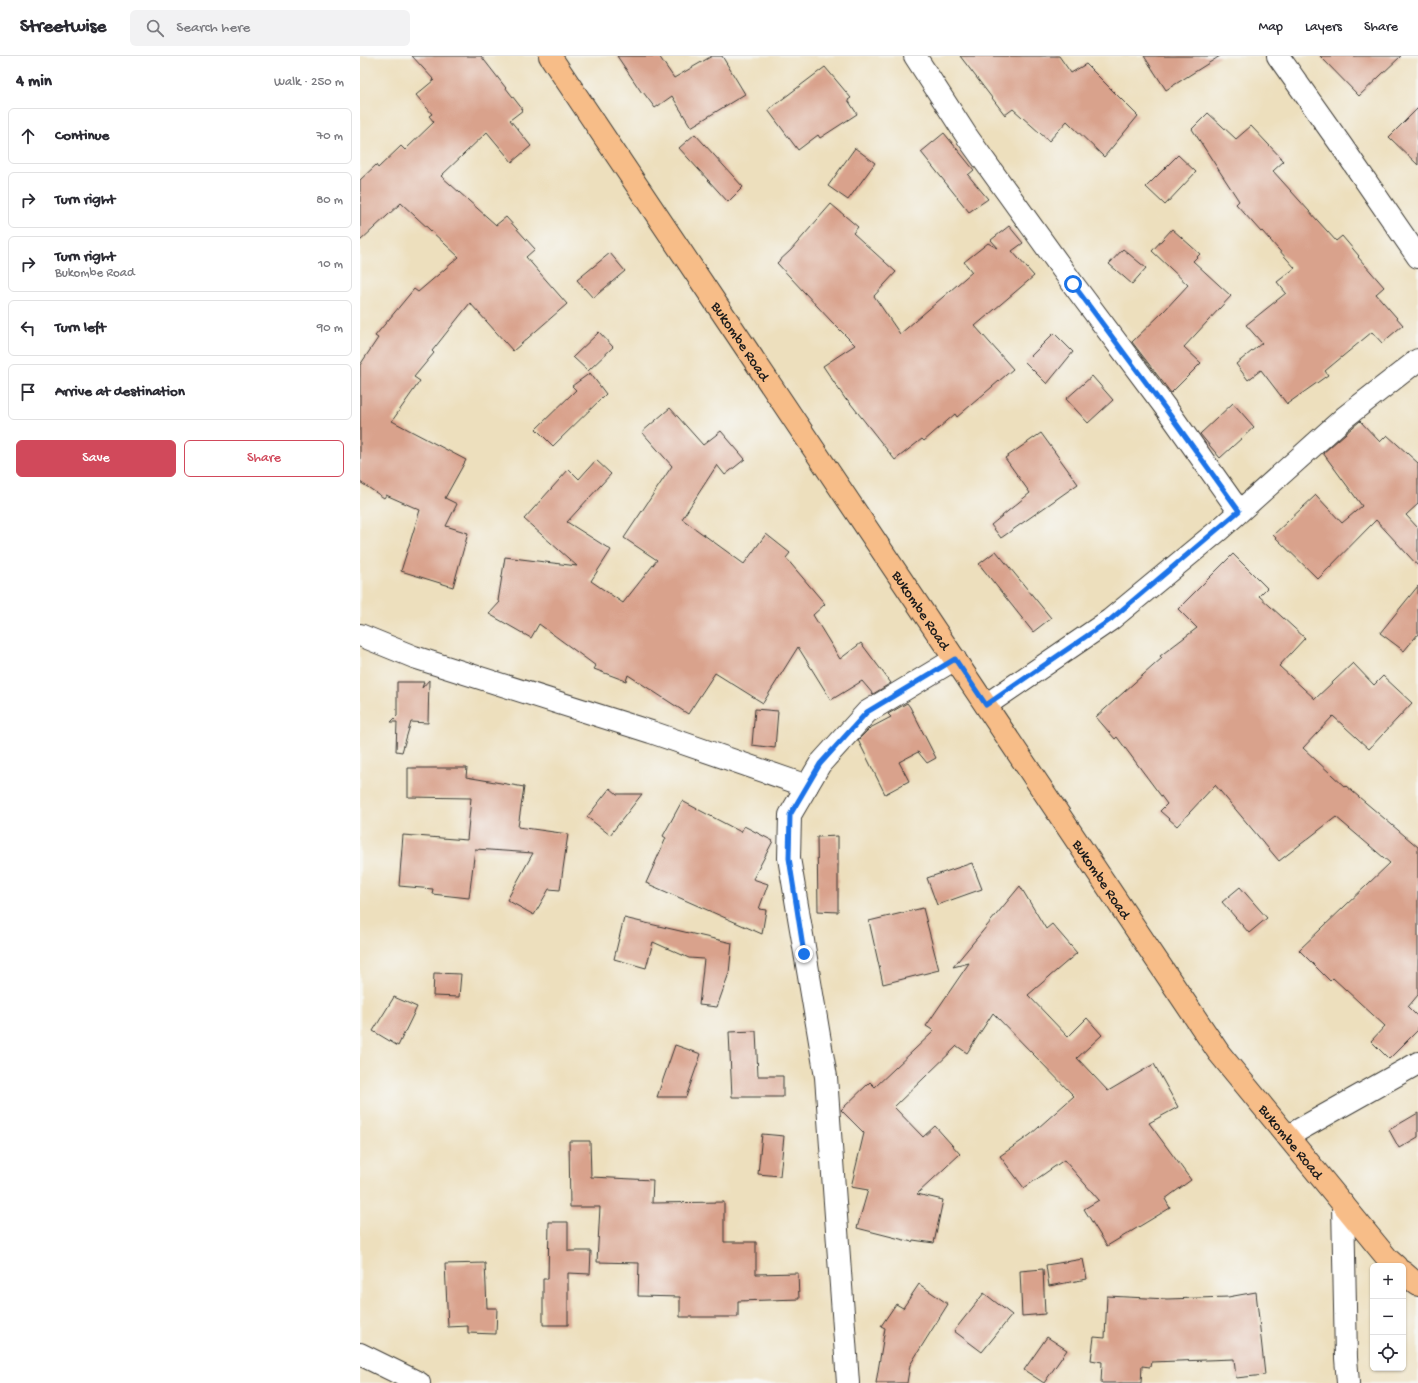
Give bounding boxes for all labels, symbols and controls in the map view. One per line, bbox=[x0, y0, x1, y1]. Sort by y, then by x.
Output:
search box bbox=[130, 10, 410, 46]
text: Streetwise bbox=[20, 16, 106, 39]
icon: search bbox=[144, 17, 166, 39]
text: Search here bbox=[176, 19, 250, 37]
text: Map bbox=[1259, 19, 1283, 36]
text: Layers bbox=[1305, 19, 1342, 36]
text: Share bbox=[1364, 19, 1398, 36]
text: 4 min bbox=[16, 72, 52, 92]
text: Walk · 250 m bbox=[274, 75, 344, 90]
icon: ahead bbox=[17, 125, 39, 147]
text: Continue bbox=[55, 127, 109, 145]
text: 70 m bbox=[317, 129, 343, 144]
icon: right bbox=[17, 189, 39, 211]
text: Turn right bbox=[55, 191, 115, 209]
text: 80 m bbox=[316, 193, 343, 208]
text: Turn right bbox=[55, 248, 115, 266]
icon: right bbox=[17, 253, 39, 275]
text: 10 m bbox=[318, 257, 343, 272]
text: Bukombe Road bbox=[55, 266, 135, 281]
route start bbox=[1064, 275, 1082, 293]
street label: Bukombe Road bbox=[706, 298, 773, 386]
icon: left bbox=[17, 317, 39, 339]
text: Turn left bbox=[55, 319, 106, 337]
text: 90 m bbox=[317, 321, 343, 336]
icon: arrive bbox=[17, 381, 39, 403]
text: Arrive at destination bbox=[55, 383, 185, 401]
button: Save bbox=[16, 440, 176, 477]
button: Share bbox=[184, 440, 344, 477]
street label: Bukombe Road bbox=[886, 567, 954, 655]
street label: Bukombe Road bbox=[1067, 836, 1134, 924]
route end bbox=[795, 945, 813, 963]
street label: Bukombe Road bbox=[1253, 1101, 1327, 1185]
map controls bbox=[1370, 1263, 1406, 1371]
button: + bbox=[1370, 1263, 1406, 1299]
button: − bbox=[1370, 1299, 1406, 1335]
button: locate bbox=[1370, 1335, 1406, 1371]

